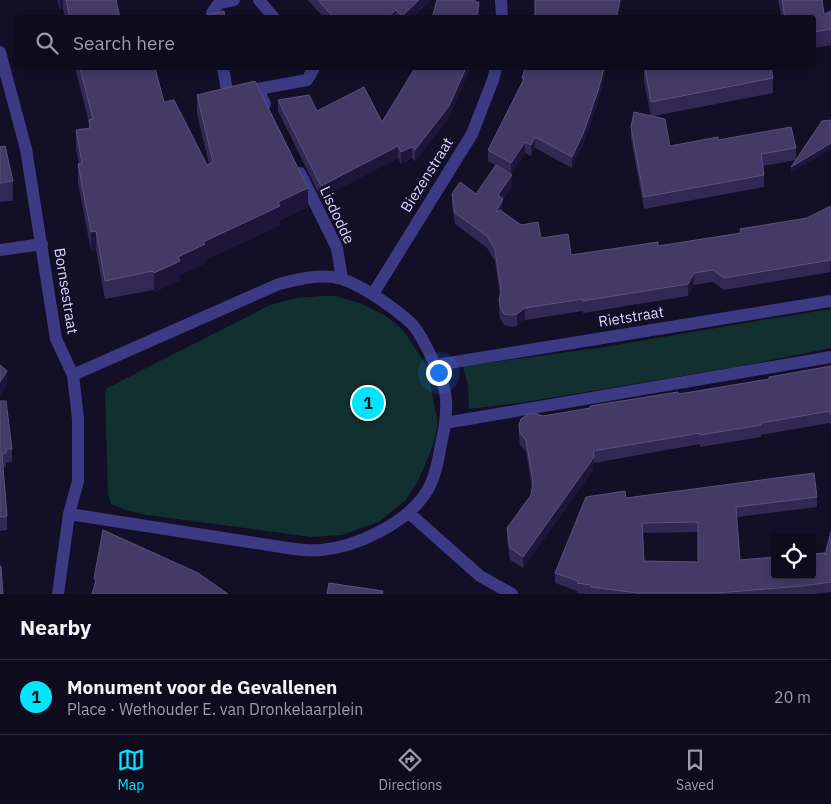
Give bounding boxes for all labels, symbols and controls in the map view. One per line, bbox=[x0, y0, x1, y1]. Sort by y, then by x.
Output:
search box bbox=[15, 15, 816, 70]
icon: search bbox=[33, 29, 61, 57]
text: Search here bbox=[73, 31, 175, 55]
street label: Biezenstraat bbox=[396, 134, 457, 216]
street label: Lisdodde bbox=[316, 183, 359, 247]
street label: Bornsestraat bbox=[50, 246, 83, 335]
street label: Rietstraat bbox=[597, 302, 665, 331]
your location bbox=[426, 360, 452, 386]
pin: 1 bbox=[352, 384, 384, 422]
map controls bbox=[771, 534, 816, 579]
button: locate bbox=[771, 534, 816, 579]
text: Nearby bbox=[20, 613, 91, 641]
text: Monument voor de Gevallenen bbox=[67, 675, 337, 699]
text: 1 bbox=[31, 687, 41, 707]
text: 20 m bbox=[774, 687, 811, 707]
text: Place · Wethouder E. van Dronkelaarplein bbox=[67, 699, 363, 719]
tab: Map bbox=[117, 746, 145, 794]
tab: Directions bbox=[379, 746, 442, 794]
tab: Saved bbox=[676, 746, 714, 794]

